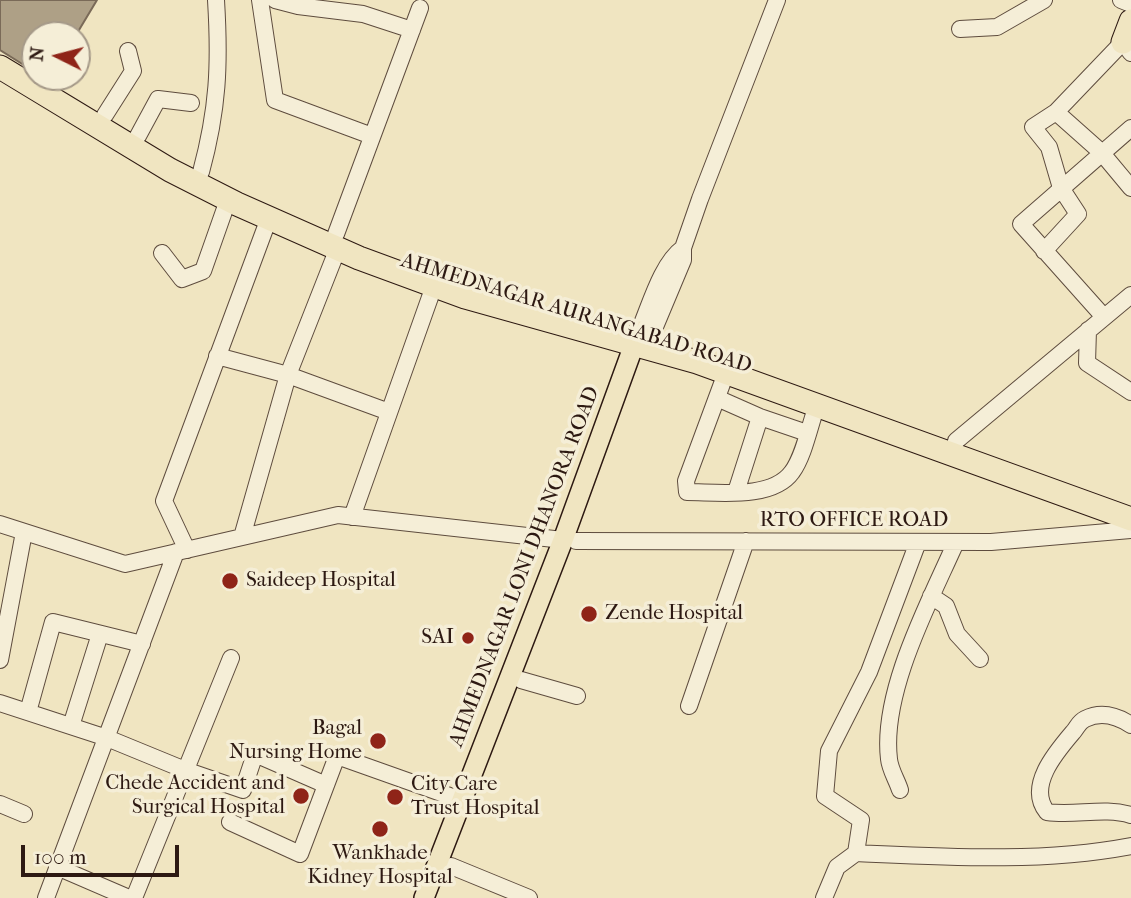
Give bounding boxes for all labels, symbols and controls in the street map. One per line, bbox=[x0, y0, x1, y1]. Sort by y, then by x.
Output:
north arrow bbox=[21, 21, 91, 91]
text: N bbox=[25, 46, 49, 62]
street label: AHMEDNAGAR AURANGABAD ROAD bbox=[397, 249, 755, 379]
street label: AHMEDNAGAR LONI DHANORA ROAD bbox=[444, 383, 606, 751]
street label: RTO OFFICE ROAD bbox=[760, 508, 948, 534]
place label: Saideep Hospital bbox=[246, 568, 396, 594]
marker: Saideep Hospital bbox=[220, 571, 240, 591]
place label: Zende Hospital bbox=[605, 601, 743, 627]
marker: Zende Hospital bbox=[579, 604, 599, 624]
place label: SAI bbox=[421, 625, 454, 651]
marker: SAI bbox=[460, 630, 476, 646]
place label: Bagal Nursing Home bbox=[229, 716, 362, 766]
marker: Bagal Nursing Home bbox=[368, 731, 388, 751]
place label: Chede Accident and Surgical Hospital bbox=[105, 771, 285, 821]
place label: City Care Trust Hospital bbox=[411, 772, 539, 822]
marker: Chede Accident and Surgical Hospital bbox=[291, 786, 311, 806]
marker: City Care Trust Hospital bbox=[385, 787, 405, 807]
marker: Wankhade Kidney Hospital bbox=[370, 819, 390, 839]
scale bar bbox=[24, 832, 182, 876]
place label: Wankhade Kidney Hospital bbox=[307, 841, 453, 891]
text: 100 m bbox=[34, 845, 87, 869]

